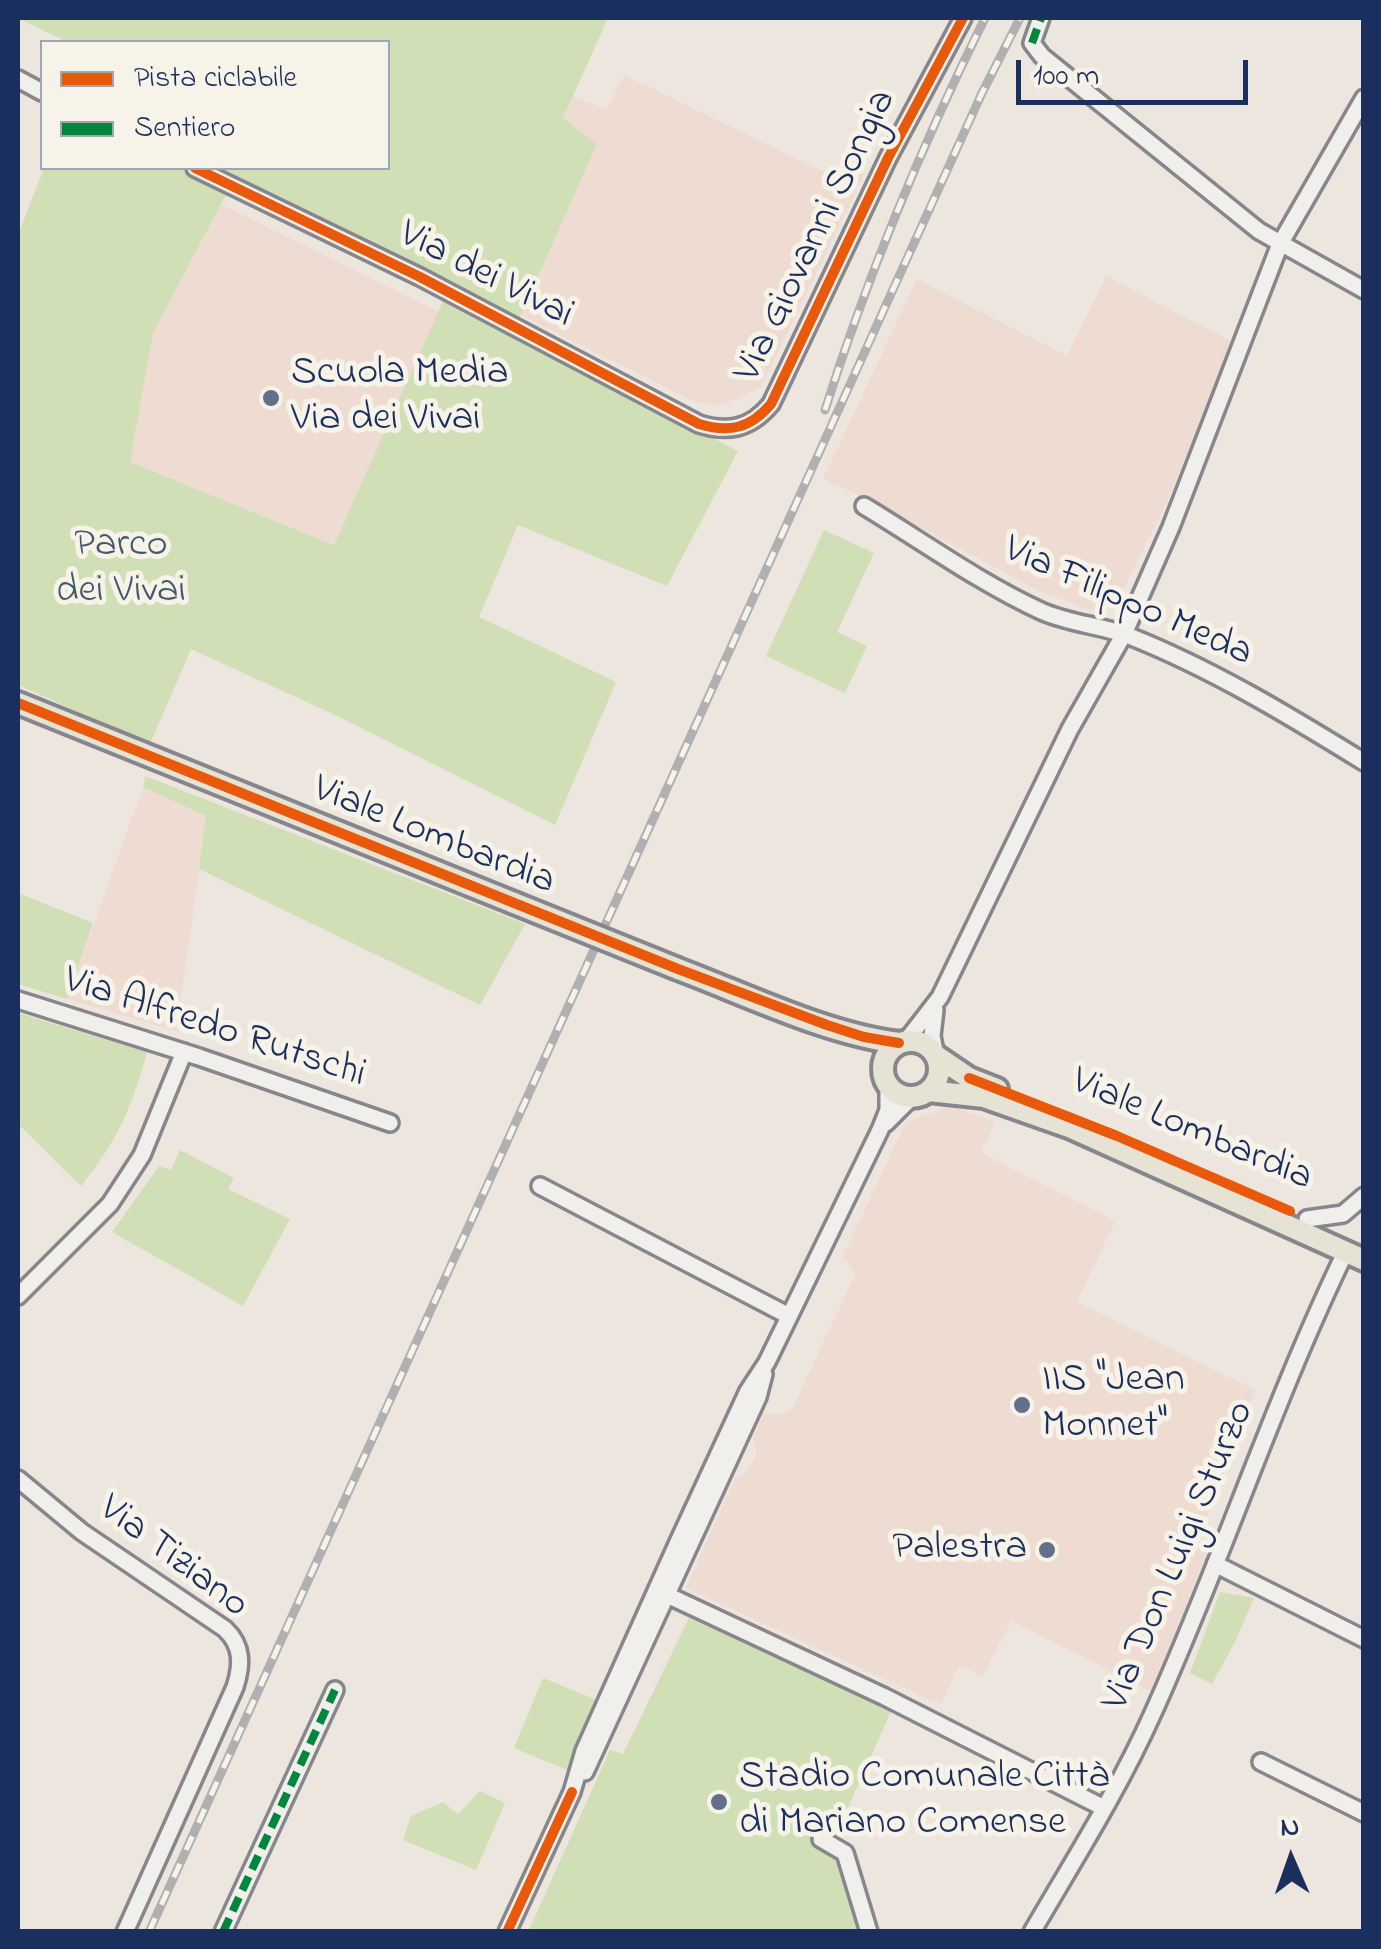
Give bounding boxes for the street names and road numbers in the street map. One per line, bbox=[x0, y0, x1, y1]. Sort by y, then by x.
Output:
street label: Via Giovanni Songia bbox=[726, 83, 910, 391]
street label: Via dei Vivai bbox=[390, 213, 580, 341]
street label: Via Filippo Meda bbox=[995, 528, 1259, 680]
street label: Viale Lombardia bbox=[305, 768, 561, 908]
street label: Via Alfredo Rutschi bbox=[57, 959, 371, 1101]
street label: Viale Lombardia bbox=[1063, 1060, 1319, 1204]
street label: Via Don Luigi Sturzo bbox=[1094, 1395, 1268, 1719]
street label: Via Tiziano bbox=[87, 1487, 257, 1631]

